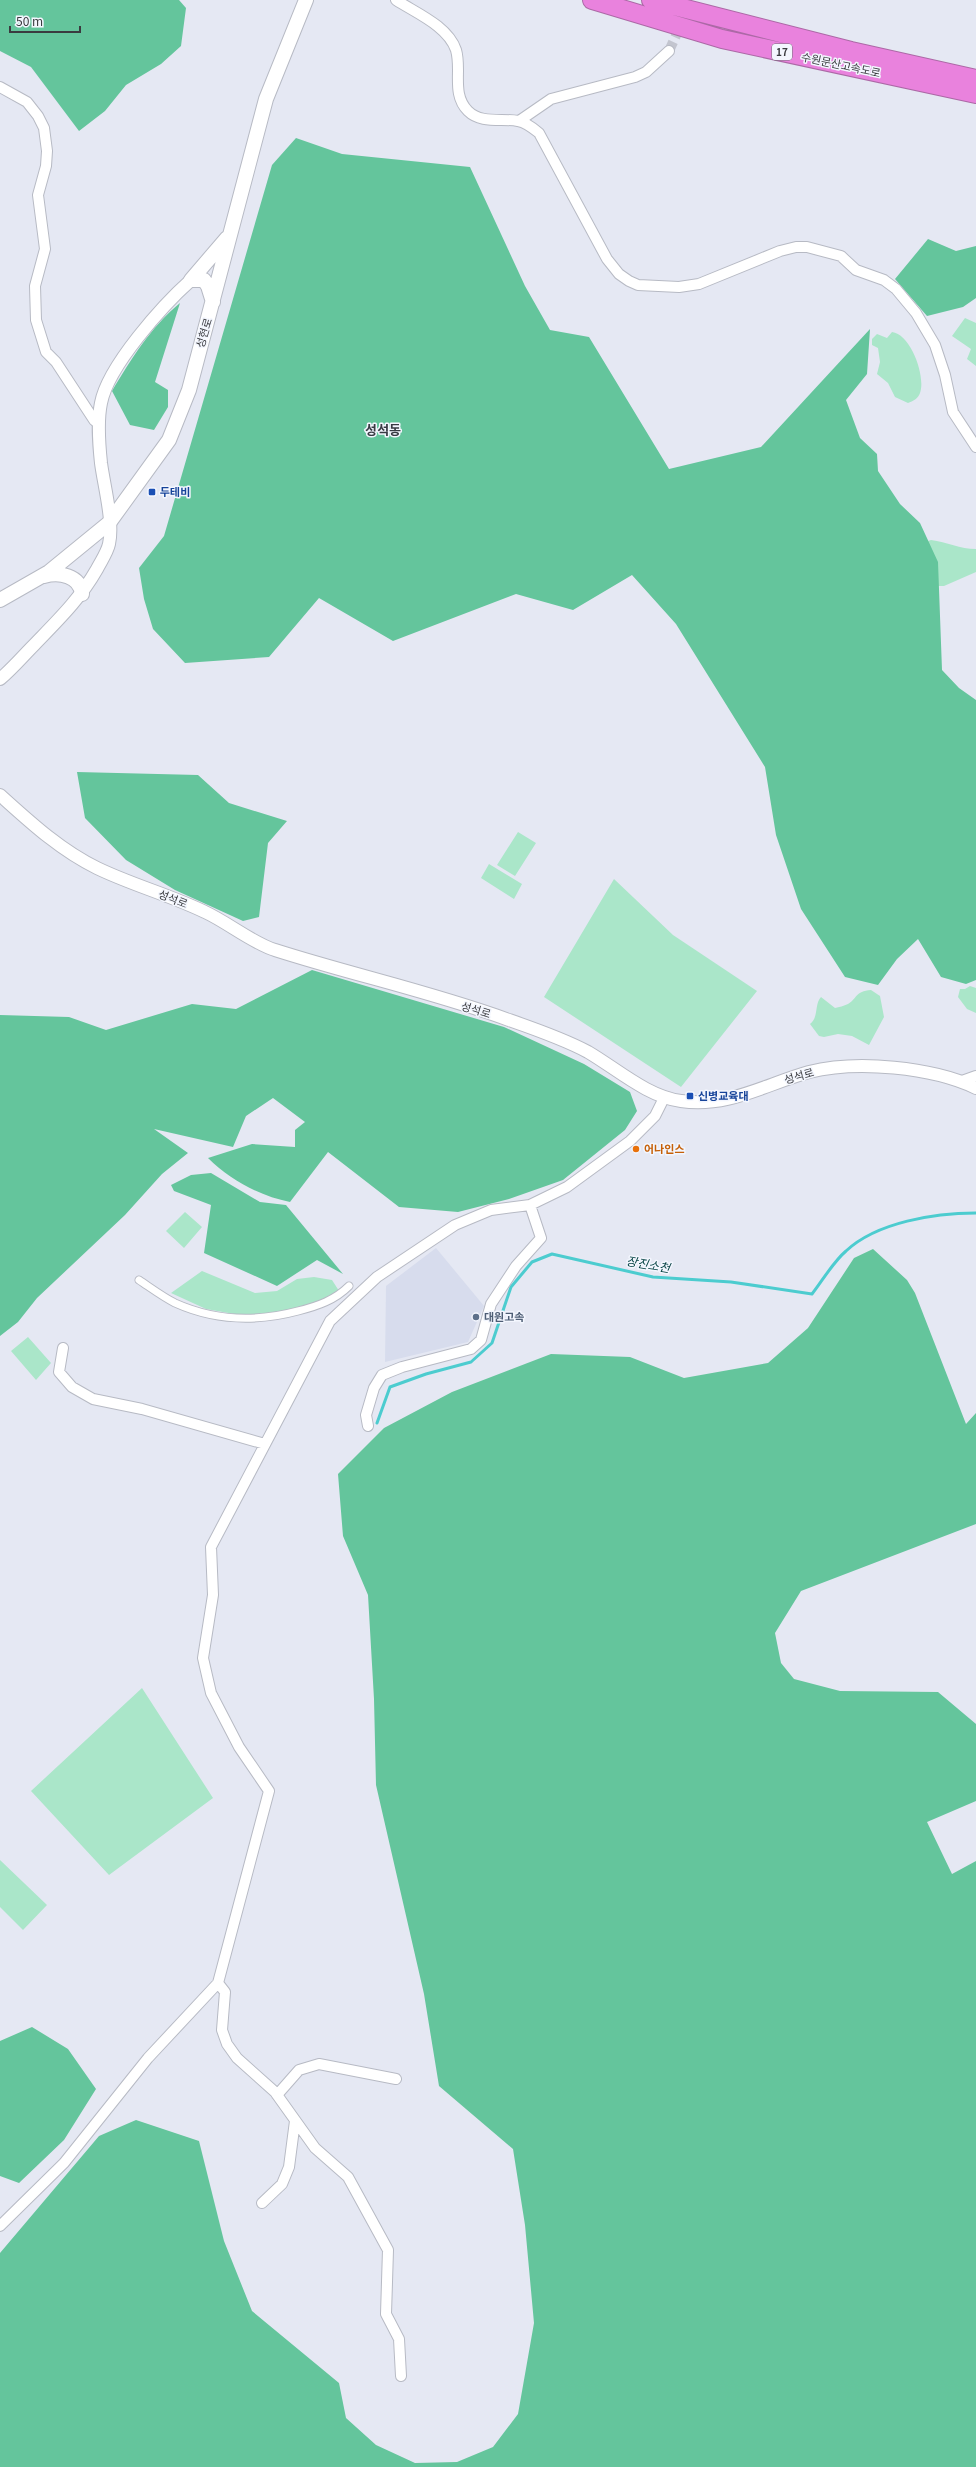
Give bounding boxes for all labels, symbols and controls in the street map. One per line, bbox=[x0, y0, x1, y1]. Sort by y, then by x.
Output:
scale bar bbox=[10, 8, 80, 34]
text: 50 m bbox=[16, 12, 43, 29]
road number: 17 bbox=[772, 44, 792, 60]
street label: 수원문산고속도로 bbox=[800, 48, 882, 80]
street label: 성현로 bbox=[191, 316, 215, 350]
district label: 성석동 bbox=[365, 420, 401, 439]
place label: 두테비 bbox=[160, 483, 190, 499]
marker: 두테비 bbox=[147, 487, 157, 497]
street label: 성석로 bbox=[156, 885, 190, 911]
street label: 성석로 bbox=[459, 997, 493, 1021]
street label: 성석로 bbox=[782, 1063, 816, 1087]
place label: 신병교육대 bbox=[698, 1087, 749, 1103]
marker: 신병교육대 bbox=[685, 1091, 695, 1101]
place label: 어나인스 bbox=[644, 1140, 684, 1156]
marker: 어나인스 bbox=[631, 1144, 641, 1154]
water label: 장진소천 bbox=[625, 1251, 673, 1276]
place label: 대원고속 bbox=[484, 1308, 524, 1324]
marker: 대원고속 bbox=[471, 1312, 481, 1322]

